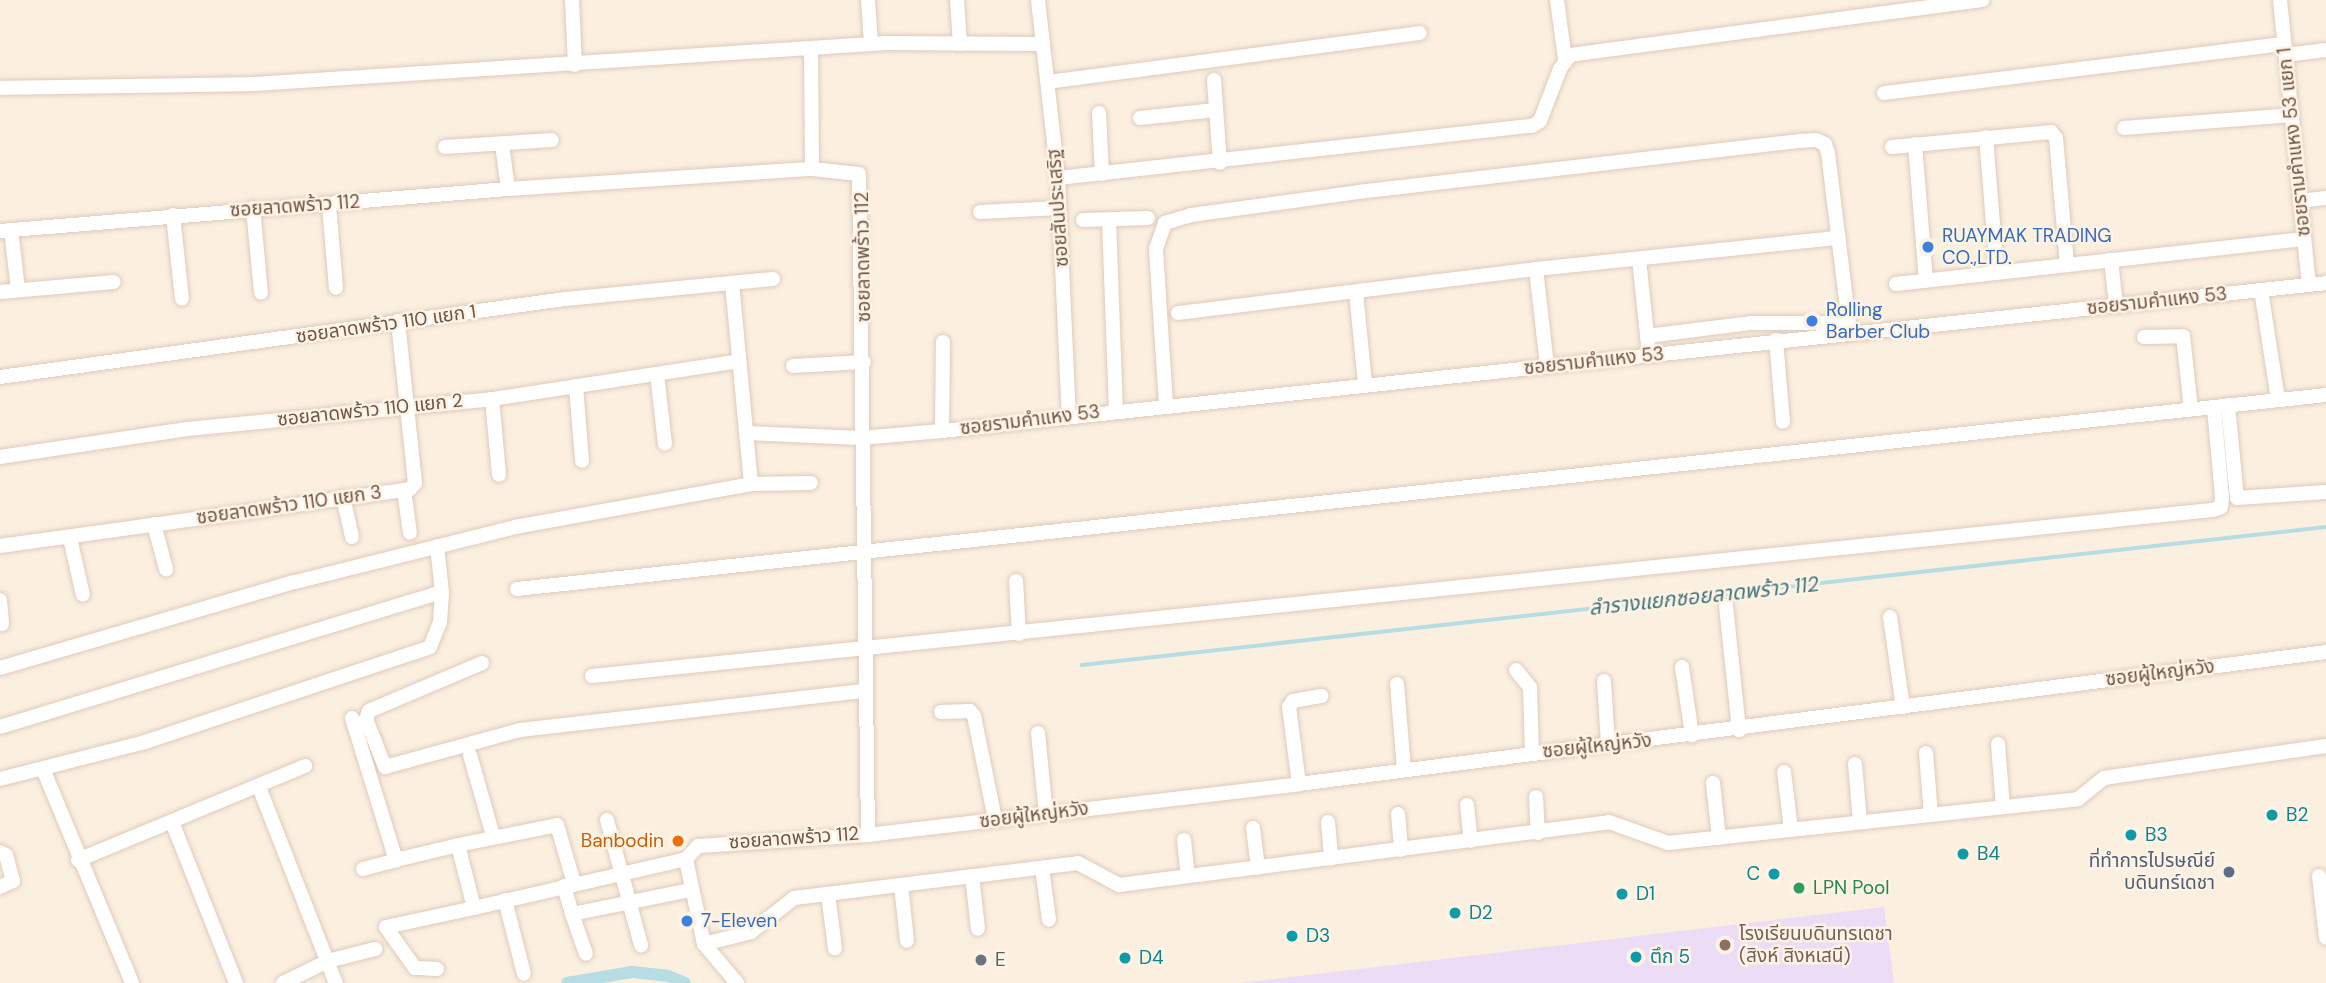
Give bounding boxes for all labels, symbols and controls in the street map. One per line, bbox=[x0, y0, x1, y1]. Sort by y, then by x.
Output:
street label: ซอยรามคำแหง 53 แยก 1 bbox=[2273, 46, 2315, 238]
street label: ซอยสันประเสริฐ bbox=[1042, 148, 1074, 268]
street label: ซอยลาดพร้าว 112 bbox=[229, 190, 361, 222]
street label: ซอยลาดพร้าว 112 bbox=[850, 192, 876, 322]
place label: RUAYMAK TRADING CO.,LTD. bbox=[1942, 225, 2112, 269]
marker: RUAYMAK TRADING CO.,LTD. bbox=[1920, 239, 1936, 255]
street label: ซอยรามคำแหง 53 bbox=[2086, 282, 2228, 320]
place label: Rolling Barber Club bbox=[1826, 299, 1930, 343]
street label: ซอยลาดพร้าว 110 แยก 1 bbox=[295, 300, 477, 348]
marker: Rolling Barber Club bbox=[1804, 313, 1820, 329]
street label: ซอยรามคำแหง 53 bbox=[1523, 342, 1665, 380]
street label: ซอยลาดพร้าว 110 แยก 2 bbox=[276, 389, 464, 431]
street label: ซอยรามคำแหง 53 bbox=[959, 400, 1101, 440]
street label: ซอยลาดพร้าว 110 แยก 3 bbox=[195, 481, 383, 529]
water label: ลำรางแยกซอยลาดพร้าว 112 bbox=[1587, 571, 1821, 621]
street label: ซอยผู้ใหญ่หวัง bbox=[2104, 655, 2216, 691]
street label: ซอยผู้ใหญ่หวัง bbox=[1541, 729, 1653, 763]
street label: ซอยผู้ใหญ่หวัง bbox=[978, 797, 1090, 833]
place label: B2 bbox=[2286, 804, 2308, 826]
marker: B2 bbox=[2264, 807, 2280, 823]
street label: ซอยลาดพร้าว 112 bbox=[728, 822, 860, 854]
place label: B3 bbox=[2145, 824, 2168, 846]
marker: B3 bbox=[2123, 827, 2139, 843]
place label: Banbodin bbox=[581, 830, 664, 852]
marker: Banbodin bbox=[670, 833, 686, 849]
place label: B4 bbox=[1977, 843, 2000, 865]
marker: B4 bbox=[1955, 846, 1971, 862]
place label: ที่ทำการไปรษณีย์ บดินทร์เดชา bbox=[2089, 850, 2215, 894]
place label: C bbox=[1746, 863, 1760, 885]
marker: ที่ทำการไปรษณีย์ บดินทร์เดชา bbox=[2221, 864, 2237, 880]
marker: C bbox=[1766, 866, 1782, 882]
place label: LPN Pool bbox=[1813, 877, 1889, 899]
marker: LPN Pool bbox=[1791, 880, 1807, 896]
place label: D1 bbox=[1636, 883, 1655, 905]
marker: D1 bbox=[1614, 886, 1630, 902]
place label: D2 bbox=[1469, 902, 1493, 924]
marker: D2 bbox=[1447, 905, 1463, 921]
place label: 7-Eleven bbox=[701, 910, 777, 932]
marker: 7-Eleven bbox=[679, 913, 695, 929]
place label: โรงเรียนบดินทรเดชา (สิงห์ สิงหเสนี) bbox=[1739, 923, 1893, 967]
place label: D3 bbox=[1306, 925, 1330, 947]
marker: D3 bbox=[1284, 928, 1300, 944]
marker: โรงเรียนบดินทรเดชา (สิงห์ สิงหเสนี) bbox=[1717, 937, 1733, 953]
place label: ตึก 5 bbox=[1650, 946, 1690, 968]
place label: D4 bbox=[1139, 947, 1164, 969]
place label: E bbox=[995, 949, 1006, 971]
marker: ตึก 5 bbox=[1628, 949, 1644, 965]
marker: D4 bbox=[1117, 950, 1133, 966]
marker: E bbox=[973, 952, 989, 968]

